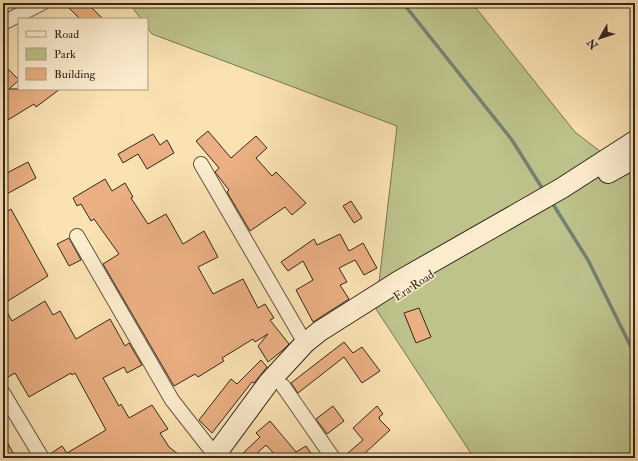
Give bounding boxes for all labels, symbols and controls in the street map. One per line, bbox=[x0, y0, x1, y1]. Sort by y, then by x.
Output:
legend bbox=[18, 18, 148, 90]
north arrow bbox=[580, 18, 620, 58]
text: Road bbox=[54, 27, 79, 42]
text: N bbox=[584, 35, 601, 53]
text: Park bbox=[54, 47, 76, 62]
text: Building bbox=[54, 67, 97, 82]
street label: Era Road bbox=[391, 267, 437, 305]

